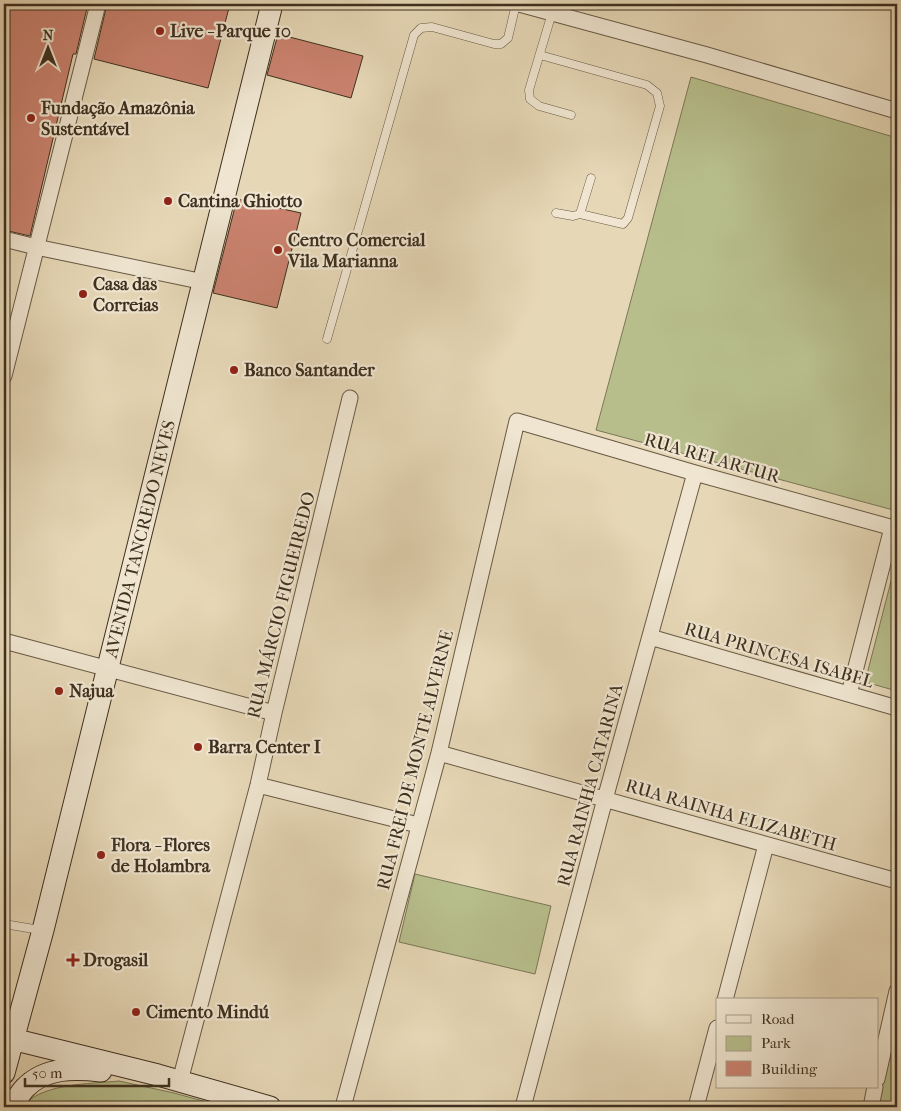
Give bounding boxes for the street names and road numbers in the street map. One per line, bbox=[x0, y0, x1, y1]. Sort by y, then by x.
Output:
street label: AVENIDA TANCREDO NEVES bbox=[101, 418, 180, 661]
street label: RUA REI ARTUR bbox=[642, 429, 783, 488]
street label: RUA MÁRCIO FIGUEIREDO bbox=[242, 489, 320, 721]
street label: RUA PRINCESA ISABEL bbox=[682, 618, 876, 693]
street label: RUA FREI DE MONTE ALVERNE bbox=[373, 628, 458, 892]
street label: RUA RAINHA CATARINA bbox=[553, 681, 628, 889]
street label: RUA RAINHA ELIZABETH bbox=[623, 775, 839, 856]

